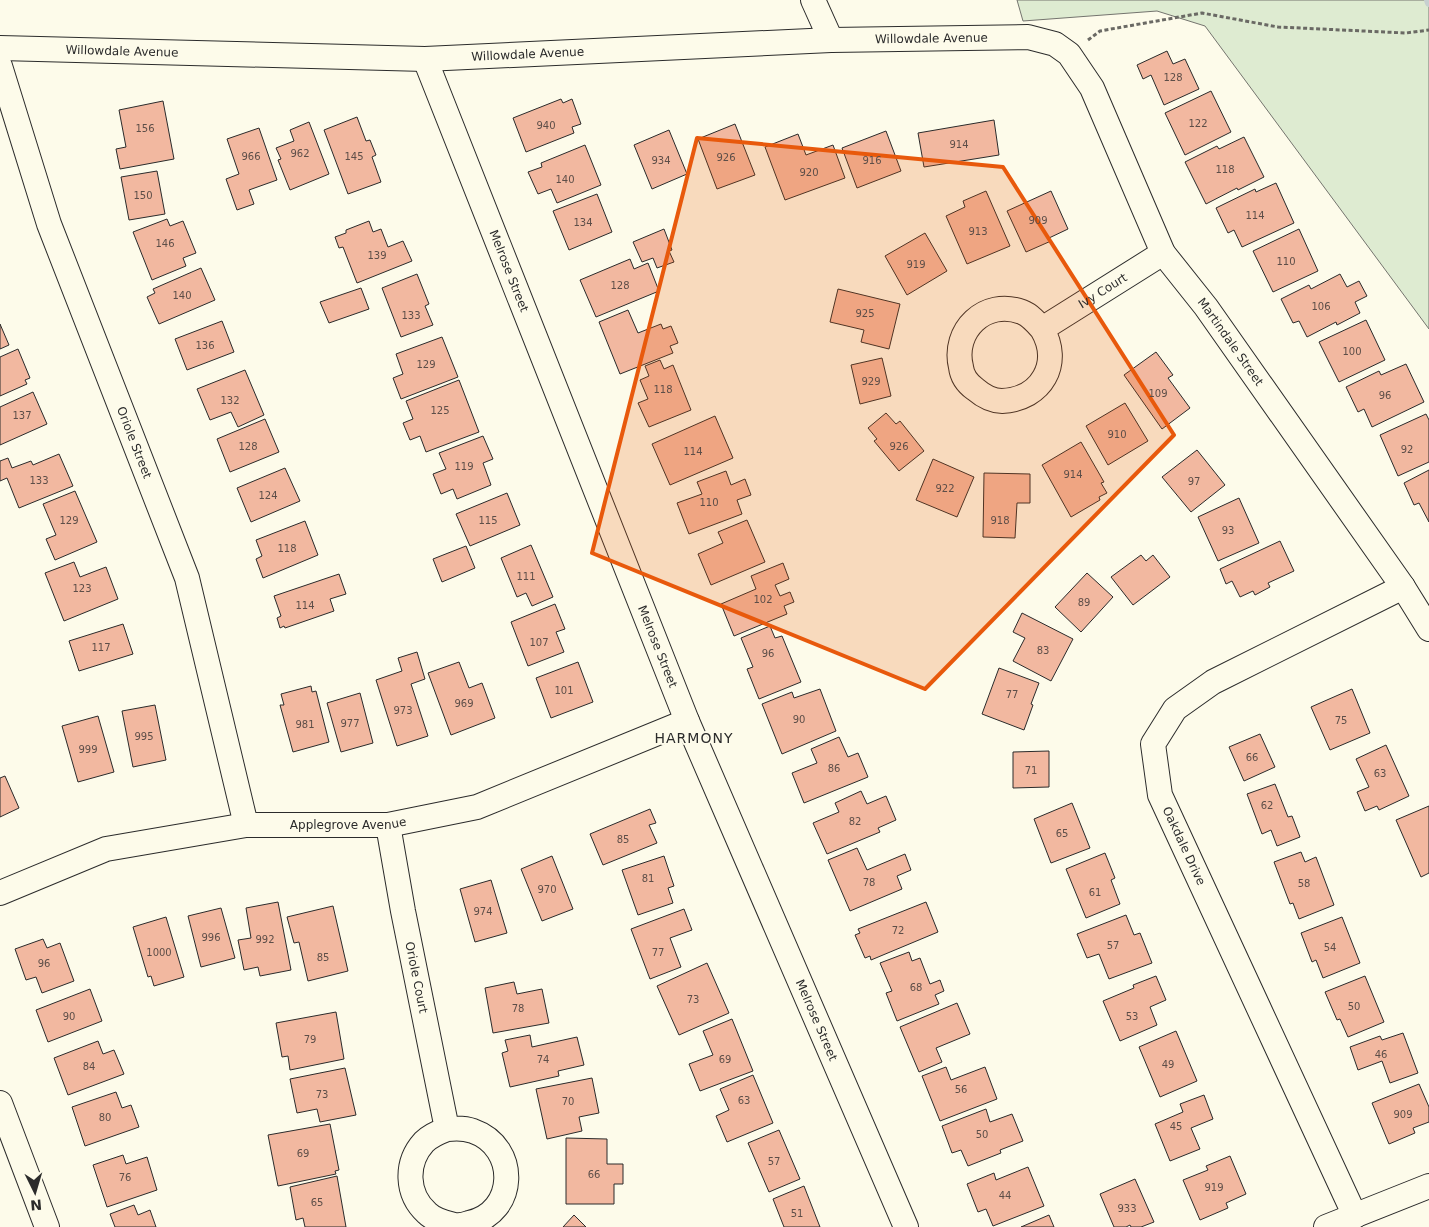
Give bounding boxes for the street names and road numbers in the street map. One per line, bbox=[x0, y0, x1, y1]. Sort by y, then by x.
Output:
street label: Willowdale Avenue bbox=[875, 31, 988, 46]
street label: Willowdale Avenue bbox=[65, 43, 179, 60]
street label: Willowdale Avenue bbox=[471, 45, 585, 64]
street label: Melrose Street bbox=[486, 228, 532, 314]
street label: Ivy Court bbox=[1076, 270, 1130, 311]
street label: Martindale Street bbox=[1195, 295, 1266, 389]
street label: Oriole Street bbox=[114, 405, 155, 481]
street label: Melrose Street bbox=[635, 604, 680, 690]
street label: Oakdale Drive bbox=[1160, 804, 1208, 888]
street label: Applegrove Avenue bbox=[290, 814, 408, 832]
street label: Oriole Court bbox=[402, 940, 430, 1015]
street label: Melrose Street bbox=[793, 977, 840, 1063]

